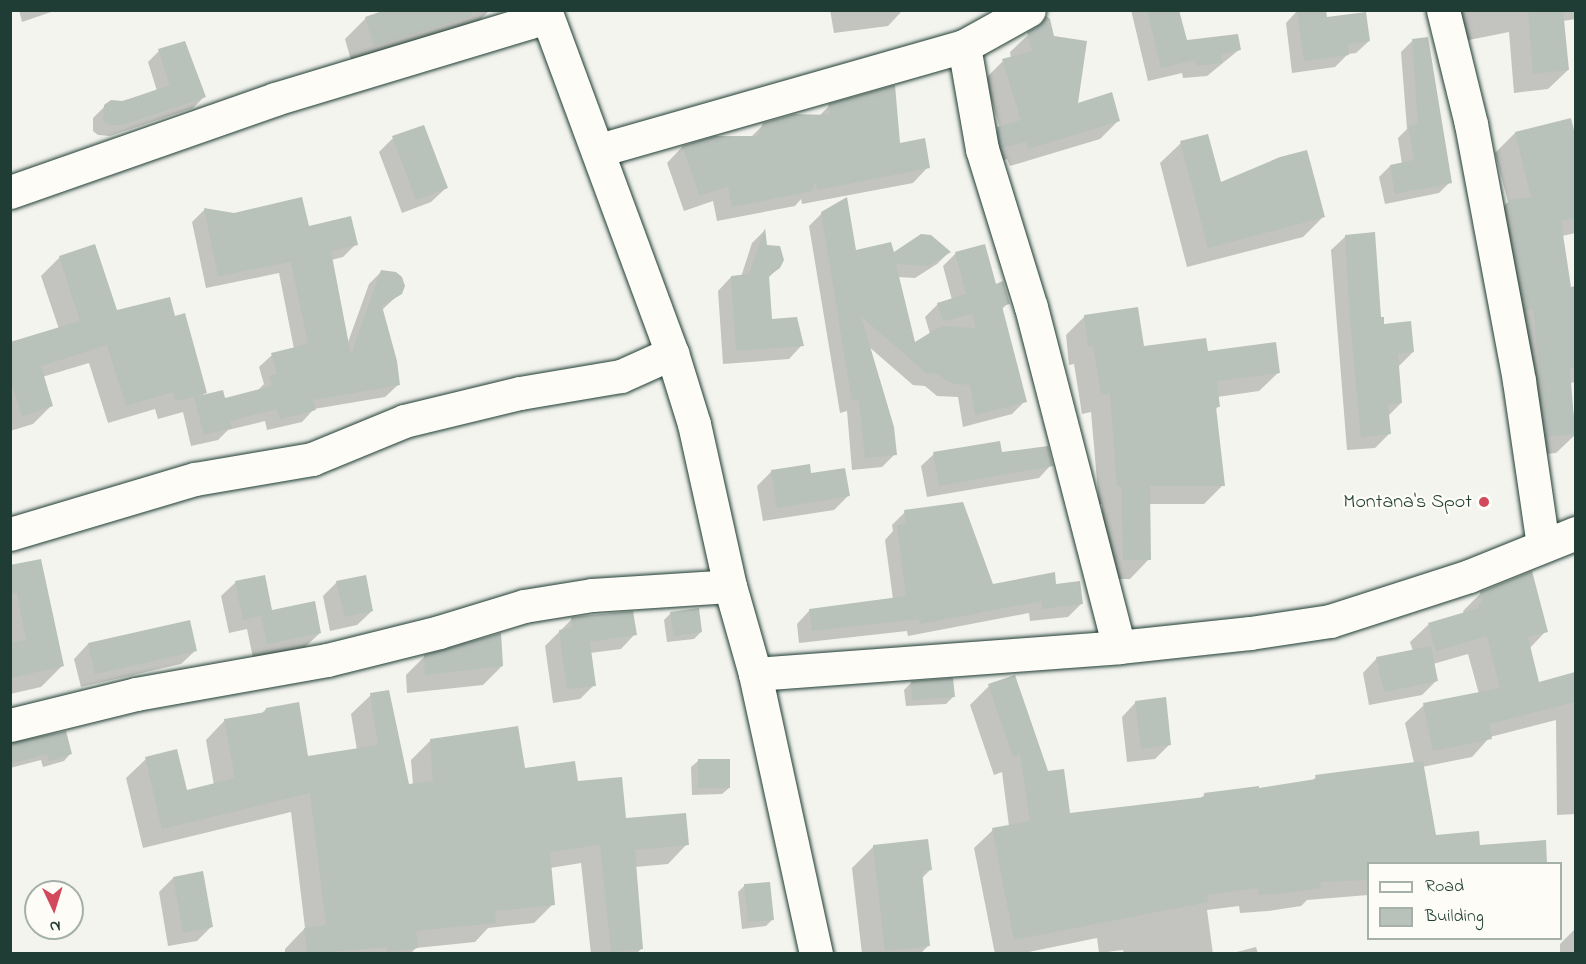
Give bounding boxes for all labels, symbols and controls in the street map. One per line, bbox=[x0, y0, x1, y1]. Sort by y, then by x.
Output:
place label: Montana's Spot bbox=[1343, 490, 1472, 514]
marker: Montana's Spot bbox=[1477, 495, 1491, 509]
legend bbox=[1367, 862, 1562, 940]
text: Road bbox=[1425, 874, 1464, 900]
north arrow bbox=[24, 880, 84, 940]
text: Building bbox=[1425, 904, 1484, 930]
text: N bbox=[49, 914, 61, 938]

